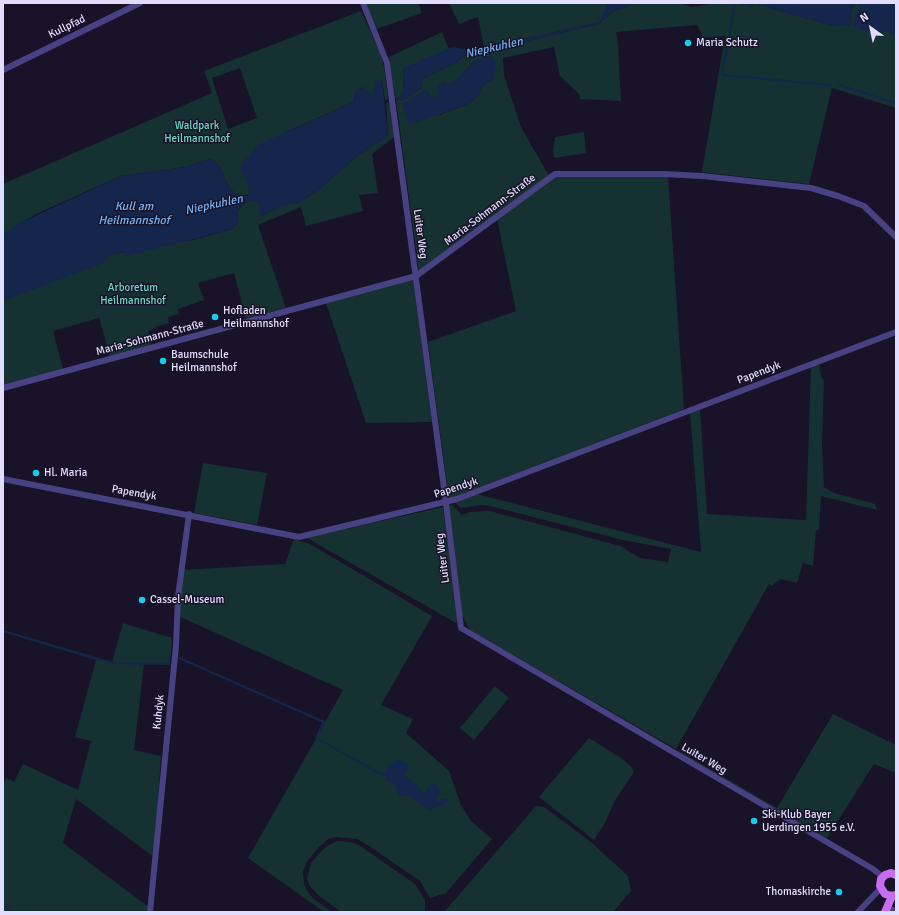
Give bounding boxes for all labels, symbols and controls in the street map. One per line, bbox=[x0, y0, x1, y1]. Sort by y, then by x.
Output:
north arrow bbox=[851, 8, 891, 48]
text: N bbox=[857, 10, 871, 25]
street label: Kullpfad bbox=[46, 12, 88, 42]
water label: Niepkuhlen bbox=[464, 34, 524, 62]
place label: Maria Schutz bbox=[696, 36, 758, 50]
marker: Maria Schutz bbox=[683, 38, 693, 48]
park label: Waldpark Heilmannshof bbox=[164, 119, 230, 145]
street label: Maria-Sohmann-Straße bbox=[442, 171, 538, 249]
water label: Niepkuhlen bbox=[184, 192, 244, 218]
water label: Kull am Heilmannshof bbox=[98, 200, 170, 228]
street label: Luiter Weg bbox=[410, 208, 430, 260]
park label: Arboretum Heilmannshof bbox=[100, 281, 166, 307]
place label: Hofladen Heilmannshof bbox=[223, 304, 289, 330]
marker: Hofladen Heilmannshof bbox=[210, 312, 220, 322]
street label: Maria-Sohmann-Straße bbox=[95, 317, 205, 359]
place label: Baumschule Heilmannshof bbox=[171, 348, 237, 374]
marker: Baumschule Heilmannshof bbox=[158, 356, 168, 366]
street label: Papendyk bbox=[735, 359, 783, 387]
place label: Hl. Maria bbox=[44, 466, 87, 480]
marker: Hl. Maria bbox=[31, 468, 41, 478]
street label: Papendyk bbox=[432, 475, 480, 501]
street label: Papendyk bbox=[110, 483, 158, 503]
street label: Luiter Weg bbox=[433, 532, 453, 584]
place label: Cassel-Museum bbox=[150, 593, 224, 607]
marker: Cassel-Museum bbox=[137, 595, 147, 605]
street label: Kuhdyk bbox=[151, 694, 167, 730]
street label: Luiter Weg bbox=[679, 741, 729, 777]
place label: Ski-Klub Bayer Uerdingen 1955 e.V. bbox=[762, 808, 855, 834]
marker: Ski-Klub Bayer Uerdingen 1955 e.V. bbox=[749, 816, 759, 826]
place label: Thomaskirche bbox=[766, 885, 831, 899]
marker: Thomaskirche bbox=[834, 887, 844, 897]

